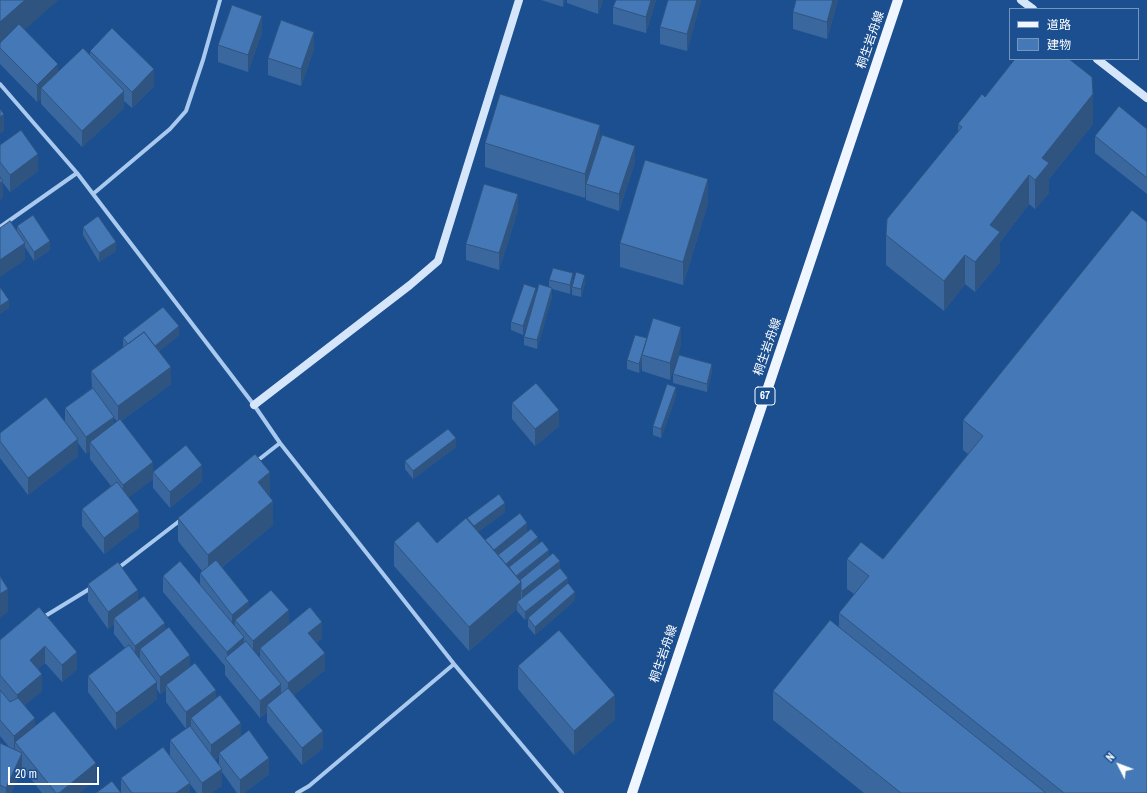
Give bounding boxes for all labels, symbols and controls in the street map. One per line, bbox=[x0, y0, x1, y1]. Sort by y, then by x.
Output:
legend bbox=[1009, 8, 1139, 60]
street label: 桐生岩舟線 bbox=[854, 9, 888, 71]
text: 道路 bbox=[1047, 17, 1071, 33]
text: 建物 bbox=[1047, 37, 1071, 53]
street label: 桐生岩舟線 bbox=[751, 316, 785, 378]
road number: 67 bbox=[755, 387, 775, 405]
street label: 桐生岩舟線 bbox=[647, 623, 681, 685]
north arrow bbox=[1099, 745, 1139, 785]
text: N bbox=[1103, 750, 1117, 764]
scale bar bbox=[10, 759, 101, 785]
text: 20 m bbox=[15, 766, 37, 782]

